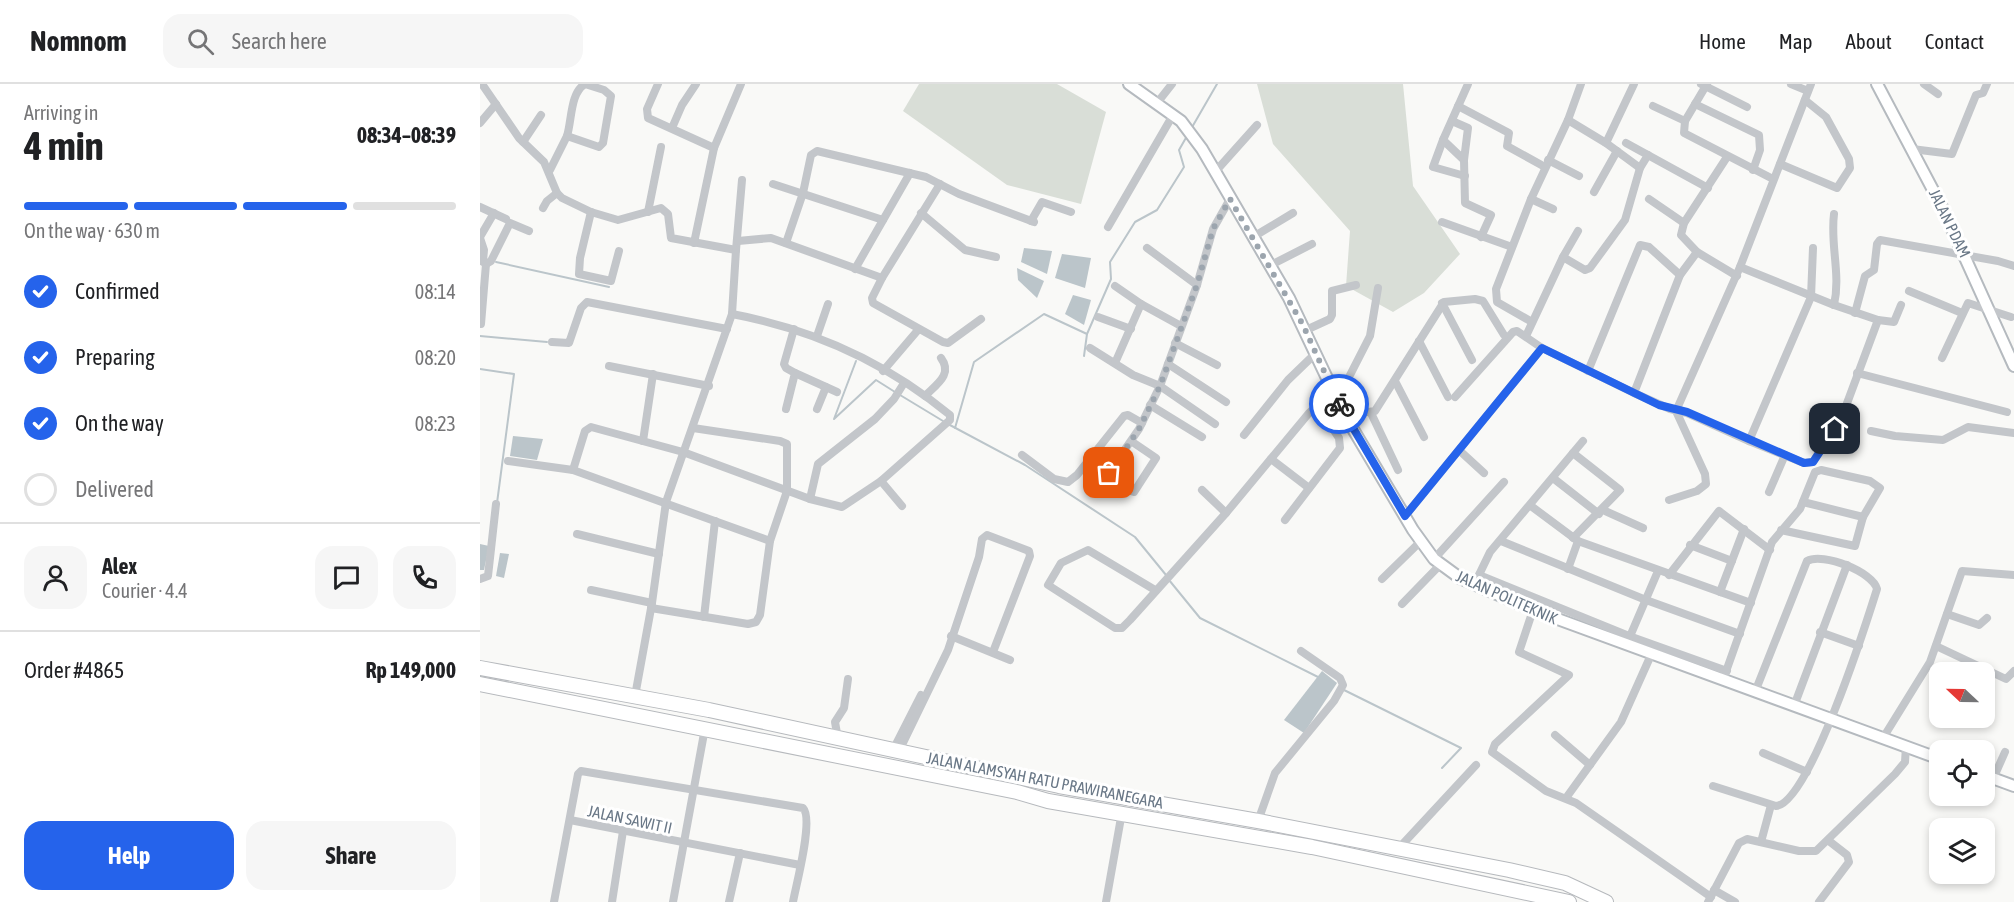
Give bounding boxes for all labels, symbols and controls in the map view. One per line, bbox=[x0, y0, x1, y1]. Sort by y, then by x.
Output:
search box bbox=[163, 14, 583, 68]
text: Nomnom bbox=[30, 25, 127, 57]
icon: search bbox=[184, 25, 217, 58]
text: Search here bbox=[232, 28, 327, 54]
text: Home bbox=[1699, 29, 1746, 53]
text: Map bbox=[1779, 29, 1813, 53]
text: About bbox=[1846, 29, 1892, 53]
text: Contact bbox=[1925, 29, 1984, 53]
text: Arriving in bbox=[24, 101, 98, 124]
text: 08:34–08:39 bbox=[357, 122, 456, 148]
text: 4 min bbox=[24, 124, 104, 168]
street label: JALAN PDAM bbox=[1926, 186, 1974, 260]
text: On the way · 630 m bbox=[24, 219, 160, 242]
icon: check bbox=[24, 275, 57, 308]
text: Confirmed bbox=[75, 278, 160, 304]
text: 08:14 bbox=[415, 280, 456, 303]
icon: check bbox=[24, 341, 57, 374]
text: Preparing bbox=[75, 344, 155, 370]
text: 08:20 bbox=[415, 346, 456, 369]
courier bbox=[1309, 374, 1369, 434]
icon: bike bbox=[1323, 388, 1356, 421]
pin bbox=[1809, 403, 1860, 454]
icon: check bbox=[24, 407, 57, 440]
text: On the way bbox=[75, 410, 164, 436]
text: 08:23 bbox=[415, 412, 456, 435]
icon: home bbox=[1818, 412, 1851, 445]
pin bbox=[1083, 447, 1134, 498]
icon: bag bbox=[1092, 456, 1125, 489]
text: Delivered bbox=[75, 476, 154, 502]
button: person bbox=[24, 546, 87, 609]
button: chat bbox=[315, 546, 378, 609]
button: phone bbox=[393, 546, 456, 609]
text: Alex bbox=[102, 553, 137, 579]
street label: JALAN POLITEKNIK bbox=[1453, 567, 1561, 627]
text: Courier · 4.4 bbox=[102, 579, 188, 602]
text: Order #4865 bbox=[24, 657, 124, 683]
text: Rp 149,000 bbox=[366, 657, 456, 683]
north arrow bbox=[1929, 662, 1995, 728]
map controls bbox=[1929, 662, 1995, 884]
button: locate bbox=[1929, 740, 1995, 806]
street label: JALAN ALAMSYAH RATU PRAWIRANEGARA bbox=[925, 748, 1165, 812]
street label: JALAN SAWIT II bbox=[586, 801, 674, 837]
button: layers bbox=[1929, 818, 1995, 884]
button: Help bbox=[24, 821, 234, 890]
button: Share bbox=[246, 821, 456, 890]

